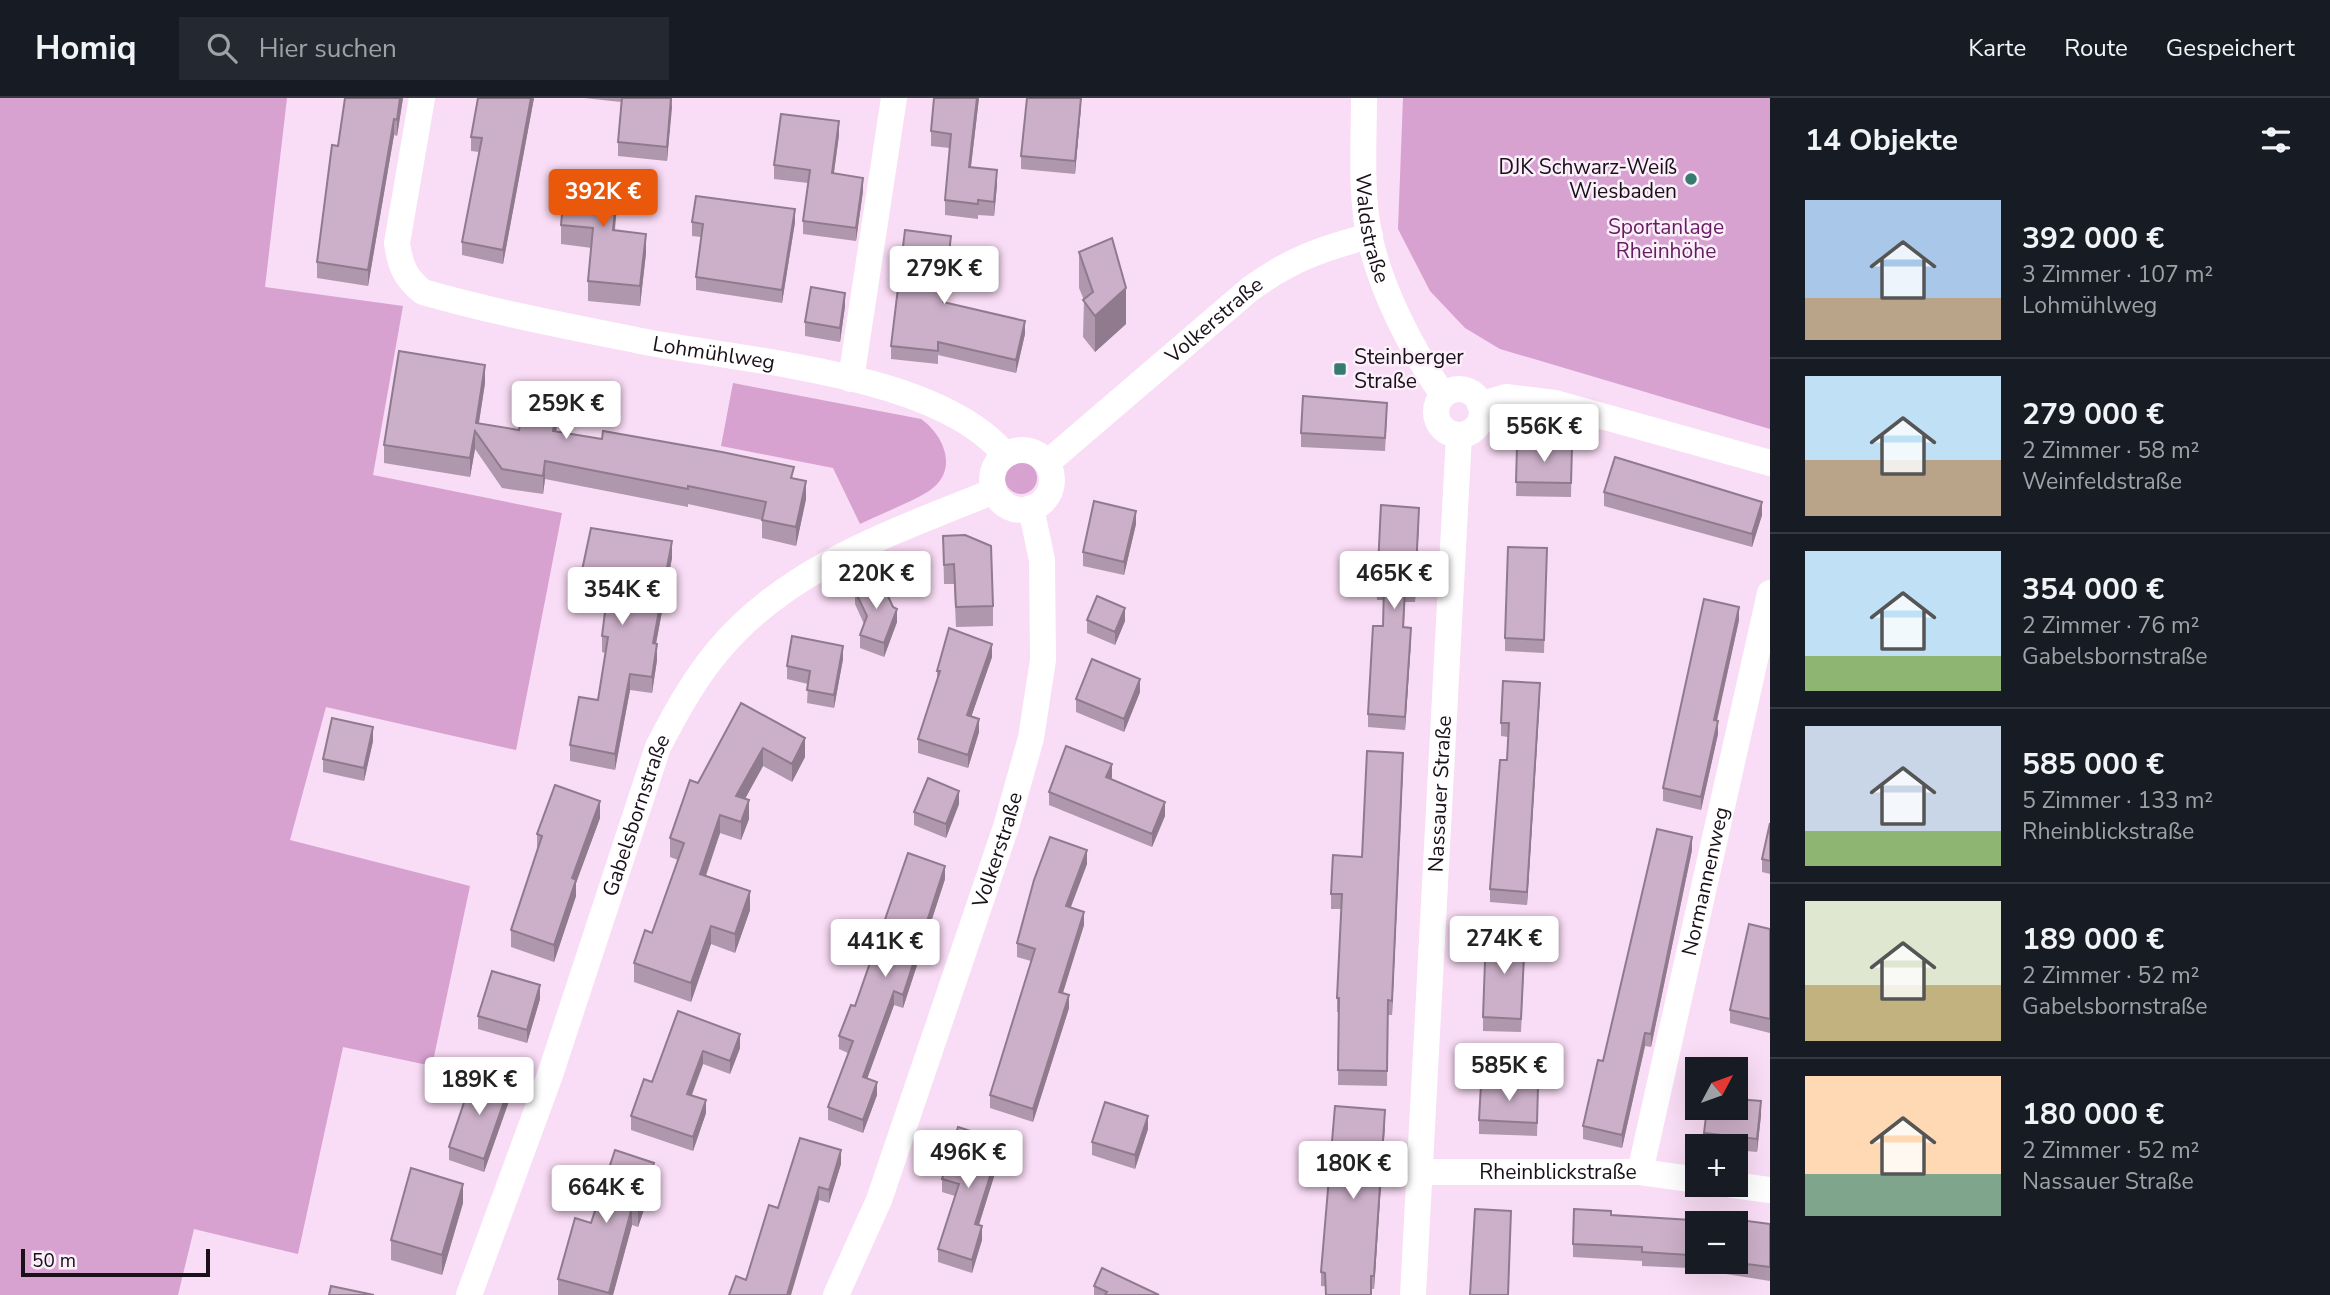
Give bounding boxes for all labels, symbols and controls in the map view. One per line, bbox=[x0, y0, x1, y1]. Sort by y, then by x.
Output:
search box bbox=[179, 17, 669, 80]
text: Homiq bbox=[35, 26, 137, 71]
icon: search bbox=[203, 29, 241, 67]
text: Hier suchen bbox=[259, 31, 397, 66]
text: Karte bbox=[1968, 32, 2026, 64]
text: Route bbox=[2064, 32, 2128, 64]
text: Gespeichert bbox=[2166, 32, 2295, 64]
text: 14 Objekte bbox=[1805, 120, 1958, 161]
icon: filters bbox=[2257, 121, 2295, 159]
place label: DJK Schwarz-Weiß Wiesbaden bbox=[1499, 153, 1677, 205]
pin: 392K € bbox=[546, 170, 660, 229]
marker: DJK Schwarz-Weiß Wiesbaden bbox=[1683, 171, 1699, 187]
street label: Waldstraße bbox=[1349, 173, 1396, 287]
text: 392K € bbox=[565, 176, 641, 207]
park label: Sportanlage Rheinhöhe bbox=[1608, 213, 1724, 265]
text: 392 000 € bbox=[2022, 218, 2164, 259]
icon: home bbox=[1861, 228, 1945, 312]
pin: 279K € bbox=[887, 246, 1001, 306]
text: 279K € bbox=[906, 253, 982, 284]
text: 3 Zimmer · 107 m² bbox=[2022, 259, 2213, 290]
street label: Volkerstraße bbox=[1159, 270, 1268, 370]
text: Lohmühlweg bbox=[2022, 290, 2157, 321]
street label: Lohmühlweg bbox=[650, 329, 777, 377]
place label: Steinberger Straße bbox=[1354, 343, 1464, 395]
marker: Steinberger Straße bbox=[1332, 361, 1348, 377]
pin: 259K € bbox=[509, 382, 623, 441]
text: 259K € bbox=[528, 388, 604, 419]
text: 279 000 € bbox=[2022, 394, 2164, 435]
pin: 556K € bbox=[1487, 404, 1601, 464]
icon: home bbox=[1861, 404, 1945, 488]
text: 556K € bbox=[1506, 411, 1582, 442]
text: 2 Zimmer · 58 m² bbox=[2022, 435, 2199, 466]
text: Weinfeldstraße bbox=[2022, 466, 2182, 497]
pin: 220K € bbox=[819, 552, 933, 611]
pin: 465K € bbox=[1337, 552, 1451, 611]
text: 220K € bbox=[838, 558, 914, 589]
text: 465K € bbox=[1356, 558, 1432, 589]
pin: 354K € bbox=[565, 568, 679, 627]
text: 354 000 € bbox=[2022, 569, 2164, 610]
text: 354K € bbox=[584, 574, 660, 605]
icon: home bbox=[1861, 579, 1945, 663]
text: 2 Zimmer · 76 m² bbox=[2022, 610, 2199, 641]
text: Gabelsbornstraße bbox=[2022, 641, 2207, 672]
street label: Nassauer Straße bbox=[1422, 715, 1458, 873]
street label: Gabelsbornstraße bbox=[596, 729, 676, 900]
text: 585 000 € bbox=[2022, 744, 2164, 785]
icon: home bbox=[1861, 754, 1945, 838]
text: 5 Zimmer · 133 m² bbox=[2022, 785, 2213, 816]
street label: Volkerstraße bbox=[965, 789, 1029, 912]
street label: Normannenweg bbox=[1675, 804, 1736, 958]
text: Rheinblickstraße bbox=[2022, 816, 2194, 847]
pin: 274K € bbox=[1447, 916, 1561, 976]
text: 189 000 € bbox=[2022, 919, 2164, 960]
pin: 441K € bbox=[828, 920, 942, 979]
text: 274K € bbox=[1466, 923, 1542, 954]
text: 441K € bbox=[847, 926, 923, 957]
icon: home bbox=[1861, 929, 1945, 1013]
text: 2 Zimmer · 52 m² bbox=[2022, 960, 2199, 991]
text: Gabelsbornstraße bbox=[2022, 991, 2207, 1022]
pin: 585K € bbox=[1452, 1044, 1566, 1103]
text: 585K € bbox=[1471, 1050, 1547, 1081]
north arrow bbox=[1685, 1057, 1748, 1120]
map controls bbox=[1685, 1057, 1748, 1274]
pin: 189K € bbox=[422, 1058, 536, 1117]
text: 189K € bbox=[441, 1064, 517, 1095]
text: 180 000 € bbox=[2022, 1094, 2164, 1135]
icon: home bbox=[1861, 1104, 1945, 1188]
pin: 496K € bbox=[911, 1130, 1025, 1190]
button: + bbox=[1685, 1134, 1748, 1197]
text: 2 Zimmer · 52 m² bbox=[2022, 1135, 2199, 1166]
text: 496K € bbox=[930, 1137, 1006, 1168]
pin: 180K € bbox=[1296, 1142, 1410, 1201]
text: 180K € bbox=[1315, 1148, 1391, 1179]
street label: Rheinblickstraße bbox=[1479, 1158, 1637, 1186]
pin: 664K € bbox=[549, 1166, 663, 1225]
text: Nassauer Straße bbox=[2022, 1166, 2194, 1197]
text: 664K € bbox=[568, 1172, 644, 1203]
button: − bbox=[1685, 1211, 1748, 1274]
scale bar bbox=[21, 1246, 210, 1278]
text: 50 m bbox=[32, 1248, 76, 1274]

